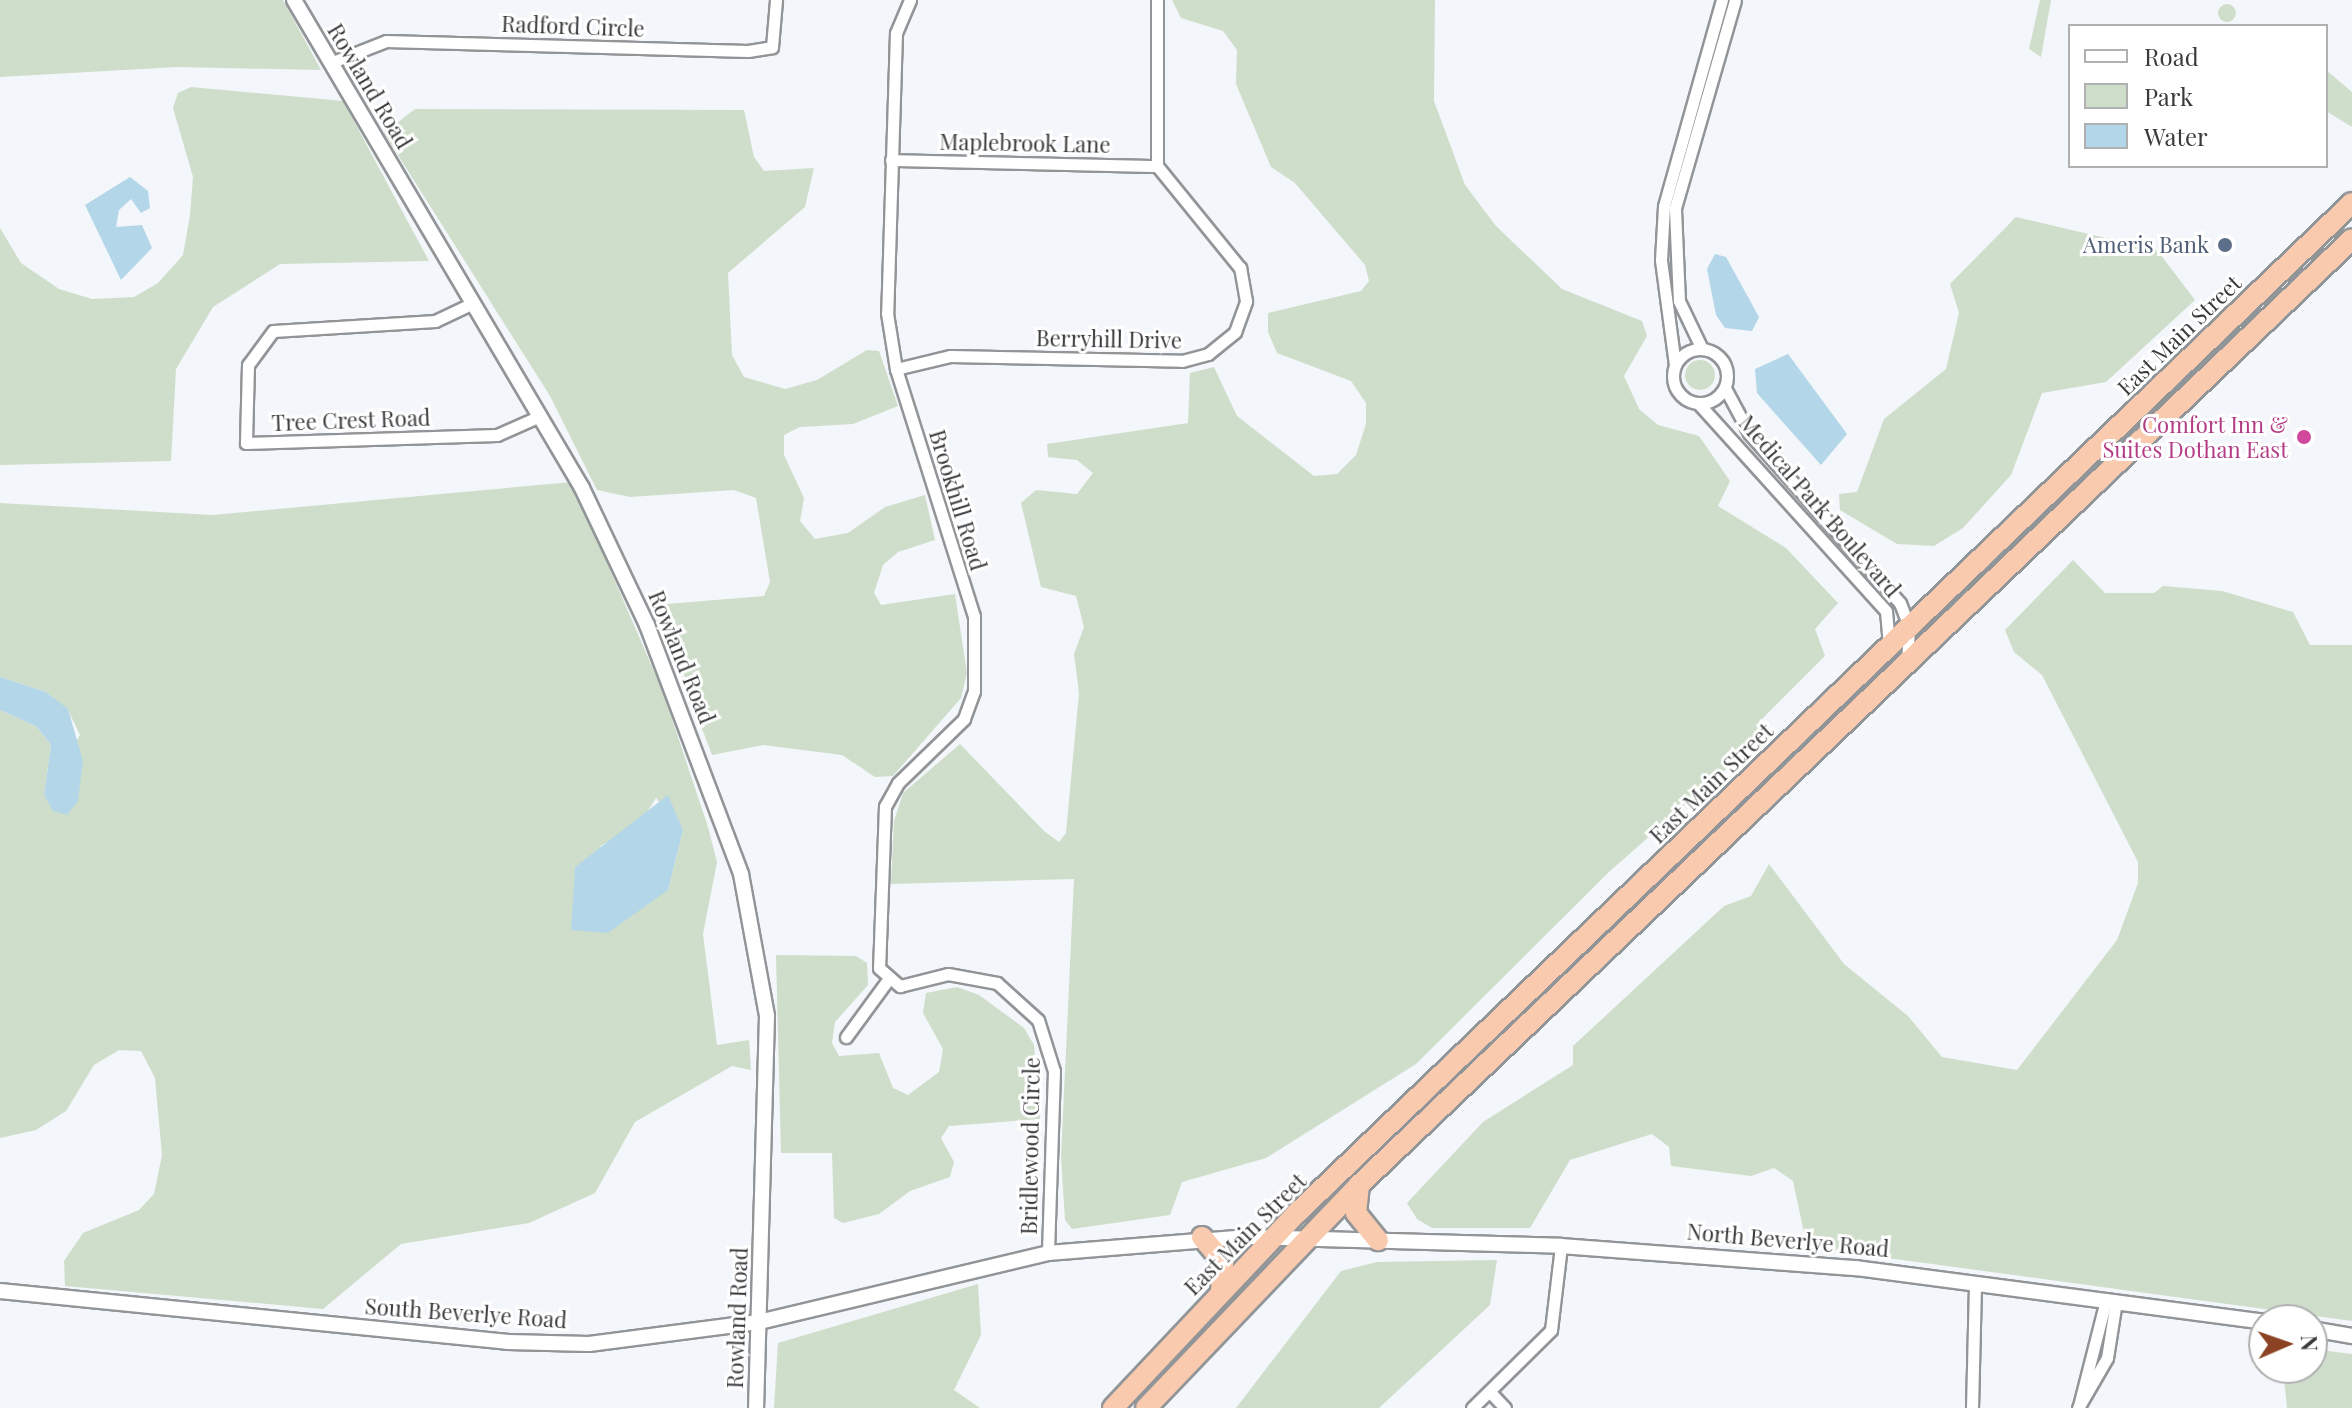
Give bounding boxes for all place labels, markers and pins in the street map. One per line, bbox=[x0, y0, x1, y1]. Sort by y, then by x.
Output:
place label: Ameris Bank bbox=[2083, 232, 2209, 258]
marker: Ameris Bank bbox=[2216, 236, 2234, 254]
place label: Comfort Inn & Suites Dothan East bbox=[2102, 411, 2288, 462]
marker: Comfort Inn & Suites Dothan East bbox=[2295, 428, 2313, 446]

